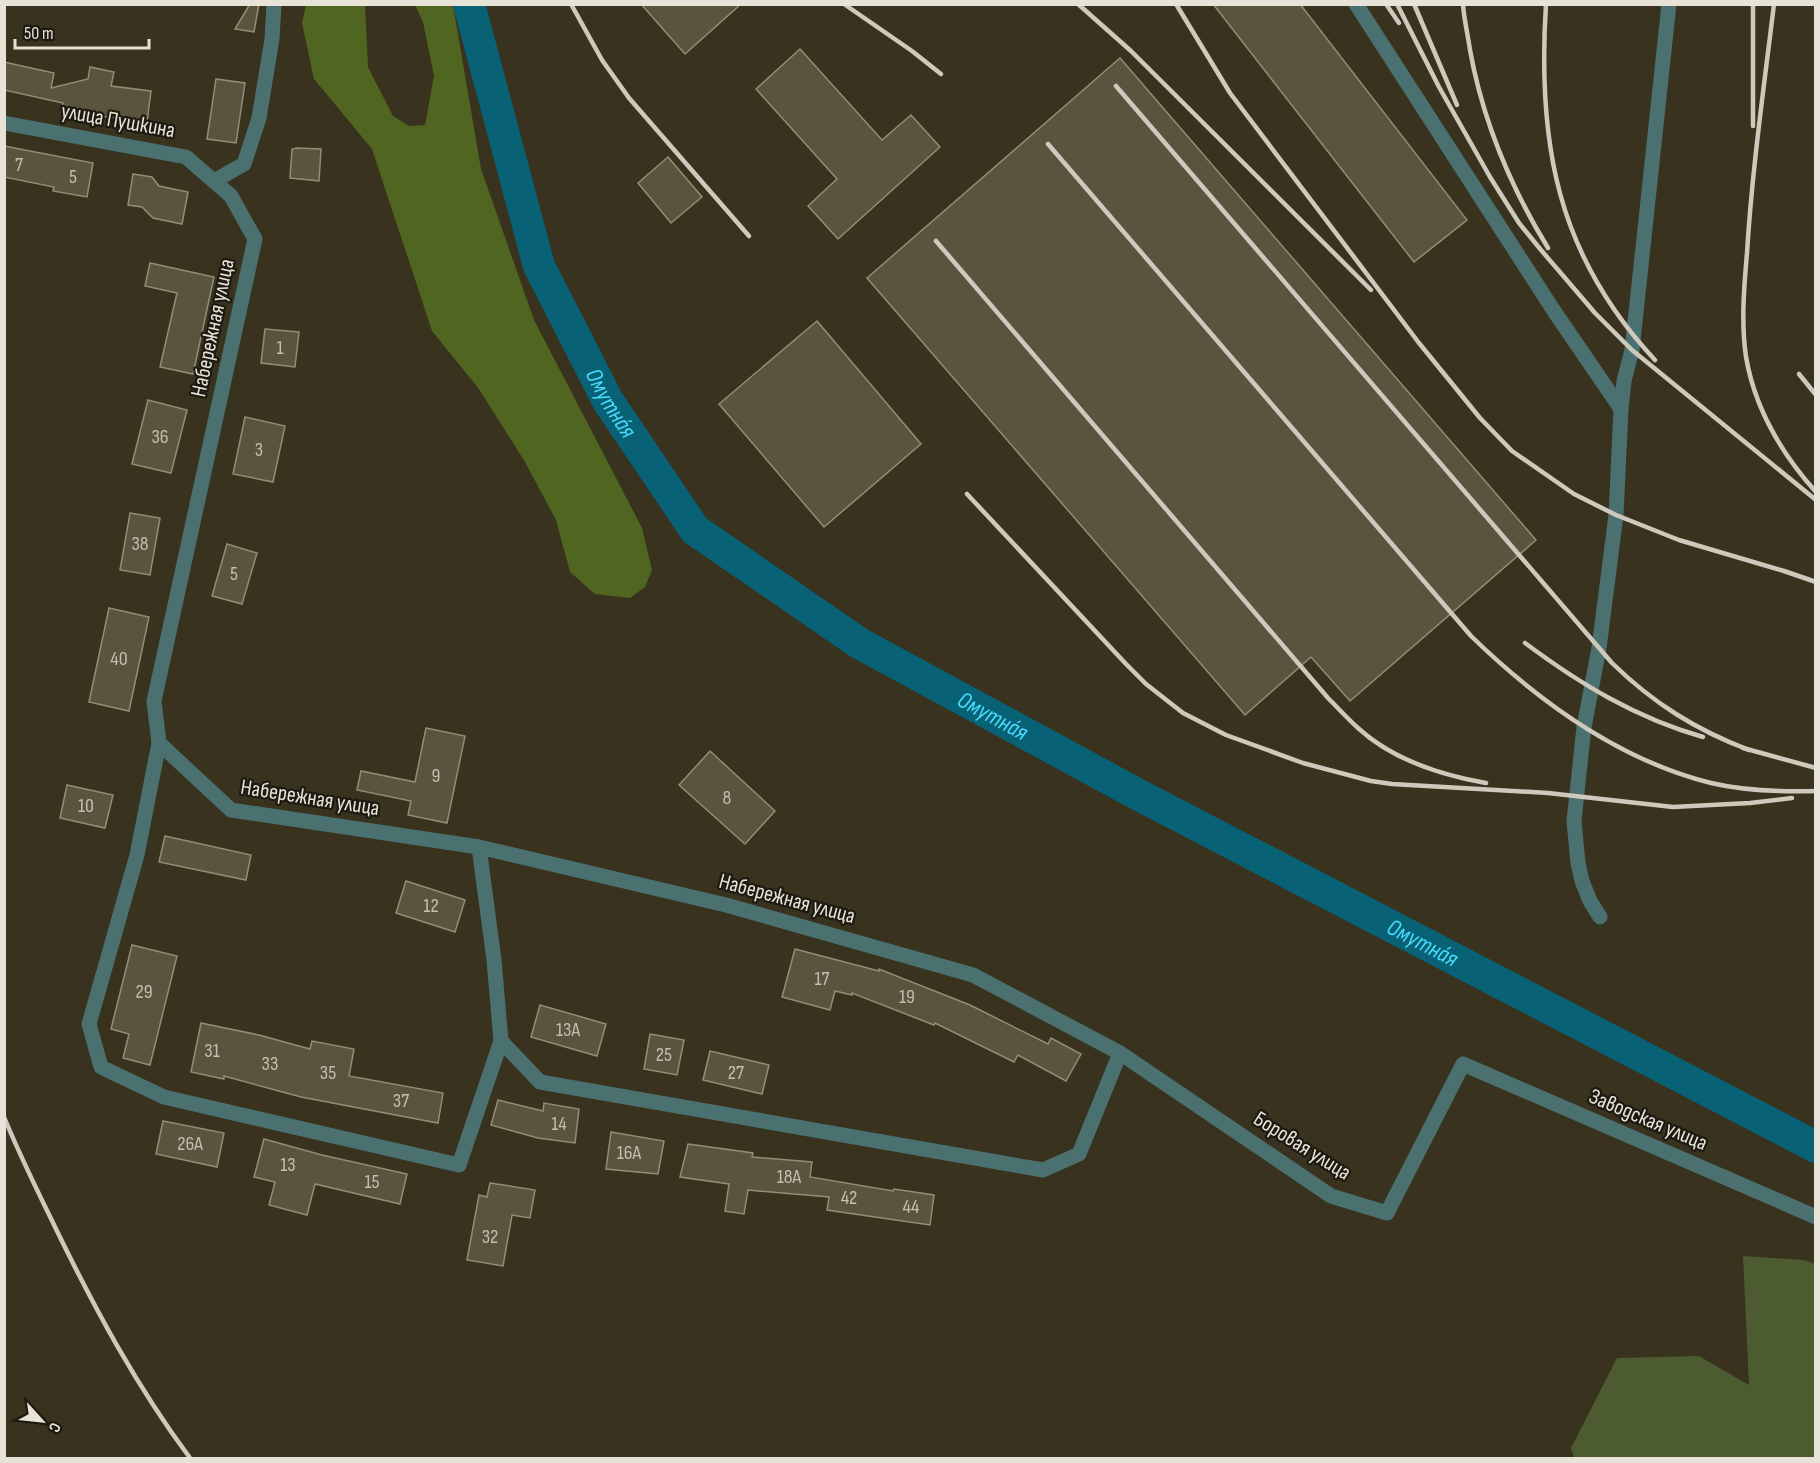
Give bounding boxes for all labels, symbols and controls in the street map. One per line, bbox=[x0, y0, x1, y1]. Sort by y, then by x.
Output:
scale bar bbox=[15, 12, 148, 50]
text: 50 m bbox=[24, 23, 54, 44]
street label: улица Пушкина bbox=[59, 98, 177, 144]
house number: 7 bbox=[15, 153, 23, 177]
house number: 5 bbox=[69, 165, 77, 189]
street label: Набережная улица bbox=[185, 257, 241, 399]
house number: 1 bbox=[277, 336, 284, 360]
water label: Омутна́я bbox=[579, 363, 644, 444]
house number: 36 bbox=[151, 425, 169, 449]
house number: 3 bbox=[255, 438, 263, 462]
house number: 38 bbox=[131, 532, 149, 556]
house number: 5 bbox=[230, 562, 238, 586]
house number: 40 bbox=[110, 647, 128, 671]
water label: Омутна́я bbox=[953, 685, 1034, 747]
house number: 9 bbox=[432, 764, 440, 788]
street label: Набережная улица bbox=[239, 774, 381, 822]
house number: 8 bbox=[723, 786, 731, 810]
house number: 10 bbox=[78, 794, 94, 818]
street label: Набережная улица bbox=[716, 868, 858, 930]
house number: 12 bbox=[423, 894, 439, 918]
water label: Омутна́я bbox=[1382, 912, 1464, 973]
house number: 17 bbox=[815, 967, 829, 991]
house number: 29 bbox=[135, 980, 153, 1004]
house number: 19 bbox=[899, 985, 915, 1009]
house number: 13А bbox=[556, 1018, 580, 1042]
house number: 31 bbox=[204, 1039, 220, 1063]
house number: 25 bbox=[656, 1043, 672, 1067]
house number: 33 bbox=[262, 1052, 278, 1076]
house number: 35 bbox=[320, 1061, 336, 1085]
house number: 27 bbox=[728, 1061, 744, 1085]
street label: Заводская улица bbox=[1585, 1083, 1711, 1157]
house number: 37 bbox=[393, 1089, 409, 1113]
street label: Боровая улица bbox=[1248, 1105, 1356, 1187]
house number: 14 bbox=[551, 1112, 567, 1136]
house number: 26А bbox=[177, 1132, 203, 1156]
house number: 16А bbox=[617, 1141, 642, 1165]
house number: 13 bbox=[280, 1153, 296, 1177]
house number: 18А bbox=[777, 1165, 802, 1189]
house number: 15 bbox=[364, 1170, 380, 1194]
house number: 42 bbox=[841, 1186, 857, 1210]
house number: 44 bbox=[903, 1195, 919, 1219]
house number: 32 bbox=[482, 1225, 498, 1249]
north arrow bbox=[12, 1391, 72, 1451]
text: С bbox=[44, 1419, 64, 1435]

